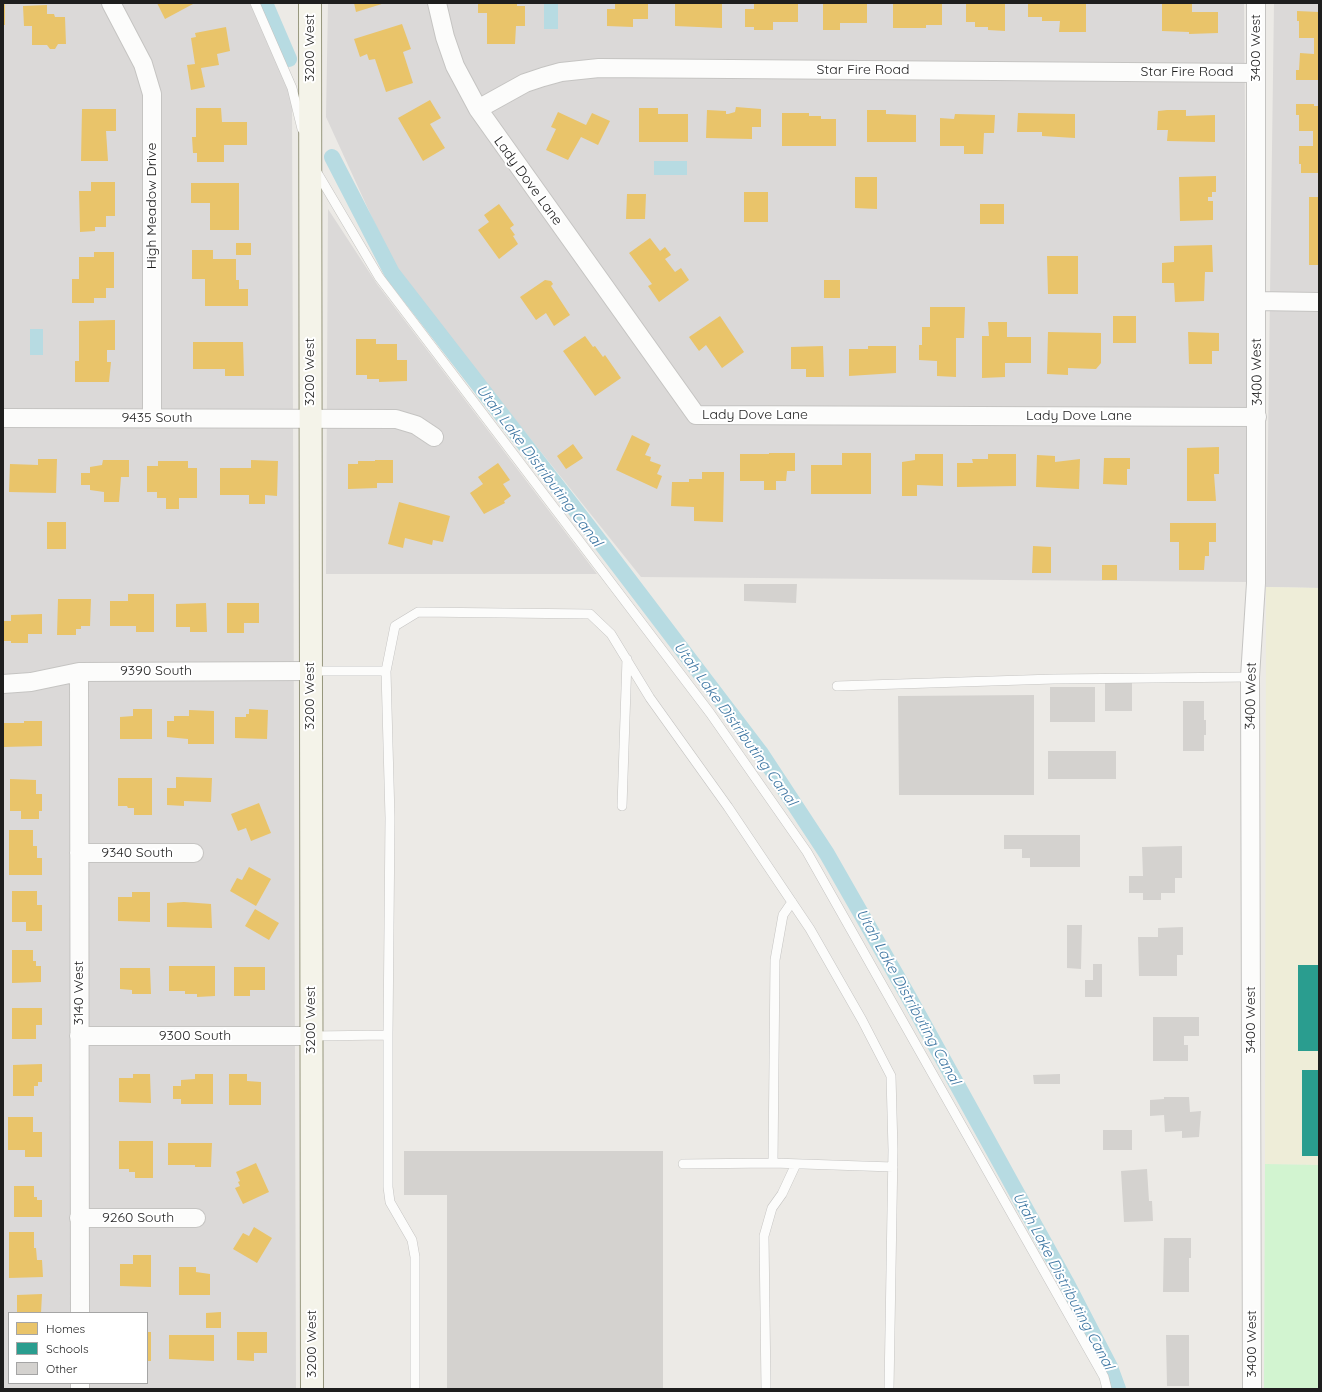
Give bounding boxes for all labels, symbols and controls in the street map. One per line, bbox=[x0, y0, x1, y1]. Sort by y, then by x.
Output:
street label: 3200 West bbox=[302, 14, 318, 82]
street label: 3400 West bbox=[1248, 14, 1264, 82]
street label: Star Fire Road bbox=[817, 62, 909, 78]
street label: Star Fire Road bbox=[1141, 64, 1233, 80]
street label: Lady Dove Lane bbox=[490, 133, 566, 229]
street label: High Meadow Drive bbox=[144, 143, 160, 269]
street label: 3200 West bbox=[302, 338, 318, 406]
street label: 3400 West bbox=[1248, 338, 1266, 406]
water label: Utah Lake Distributing Canal bbox=[472, 381, 606, 551]
street label: Lady Dove Lane bbox=[702, 407, 808, 423]
street label: Lady Dove Lane bbox=[1026, 408, 1132, 424]
street label: 9435 South bbox=[122, 410, 192, 426]
water label: Utah Lake Distributing Canal bbox=[670, 639, 800, 809]
street label: 3200 West bbox=[302, 662, 318, 730]
street label: 3400 West bbox=[1242, 662, 1260, 730]
street label: 9390 South bbox=[120, 663, 192, 679]
street label: 9340 South bbox=[101, 845, 173, 861]
water label: Utah Lake Distributing Canal bbox=[852, 906, 964, 1088]
street label: 3140 West bbox=[71, 961, 87, 1025]
street label: 3200 West bbox=[303, 986, 319, 1054]
street label: 3400 West bbox=[1243, 986, 1259, 1054]
street label: 9300 South bbox=[159, 1028, 231, 1044]
water label: Utah Lake Distributing Canal bbox=[1009, 1189, 1117, 1373]
street label: 9260 South bbox=[102, 1210, 174, 1226]
street label: 3200 West bbox=[304, 1310, 320, 1378]
street label: 3400 West bbox=[1244, 1310, 1260, 1378]
legend bbox=[8, 1312, 148, 1384]
text: Homes bbox=[46, 1321, 85, 1336]
text: Schools bbox=[46, 1341, 89, 1356]
text: Other bbox=[46, 1361, 77, 1376]

